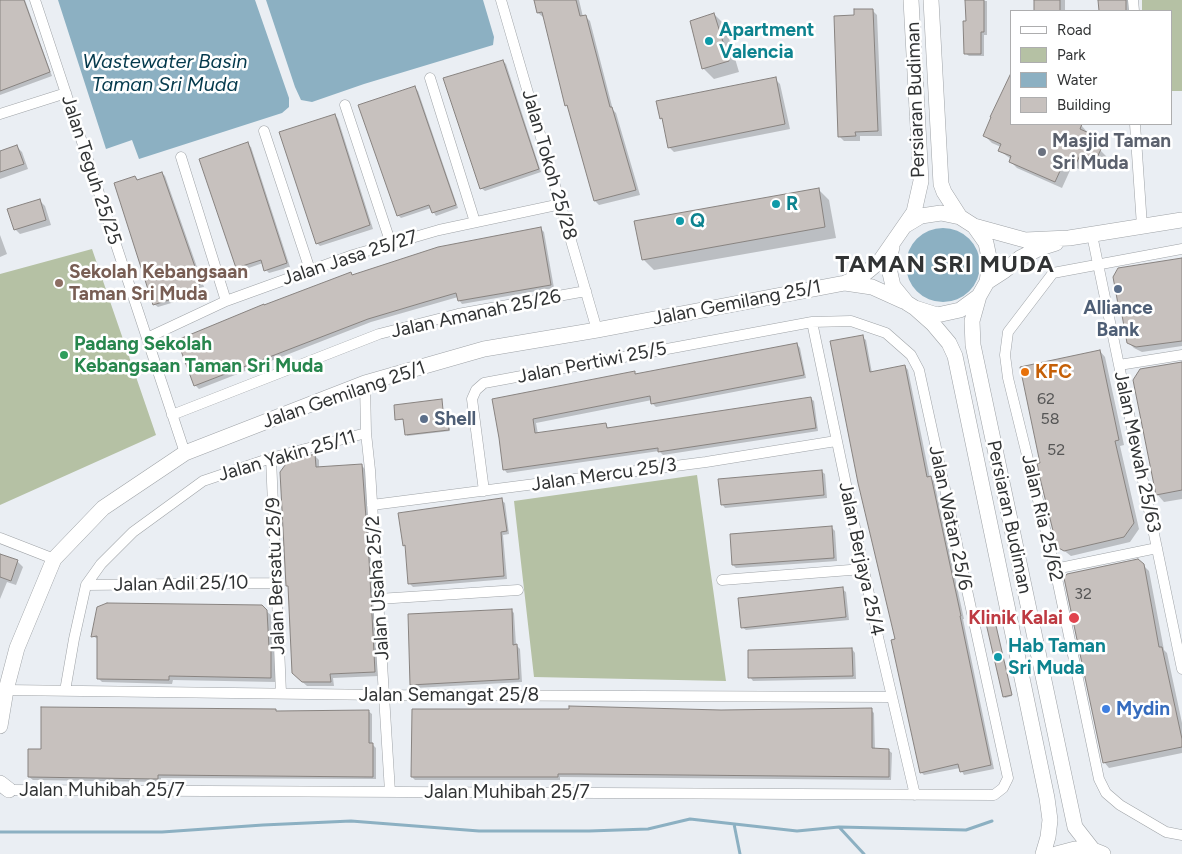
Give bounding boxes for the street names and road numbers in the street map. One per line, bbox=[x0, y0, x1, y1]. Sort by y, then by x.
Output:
street label: Persiaran Budiman bbox=[902, 22, 930, 178]
street label: Jalan Tokoh 25/28 bbox=[517, 87, 581, 243]
street label: Jalan Teguh 25/25 bbox=[56, 92, 126, 248]
street label: Jalan Jasa 25/27 bbox=[279, 225, 421, 291]
street label: Jalan Gemilang 25/1 bbox=[651, 275, 823, 331]
street label: Jalan Amanah 25/26 bbox=[389, 285, 563, 343]
street label: Jalan Pertiwi 25/5 bbox=[515, 337, 669, 389]
street label: Jalan Gemilang 25/1 bbox=[259, 356, 429, 434]
street label: Jalan Mewah 25/63 bbox=[1109, 369, 1165, 535]
street label: Jalan Yakin 25/11 bbox=[216, 425, 358, 487]
street label: Persiaran Budiman bbox=[982, 438, 1036, 596]
street label: Jalan Watan 25/6 bbox=[924, 443, 976, 593]
street label: Jalan Ria 25/62 bbox=[1016, 452, 1068, 584]
street label: Jalan Mercu 25/3 bbox=[530, 454, 678, 496]
street label: Jalan Berjaya 25/4 bbox=[834, 480, 888, 638]
street label: Jalan Bersatu 25/9 bbox=[262, 497, 290, 655]
street label: Jalan Usaha 25/2 bbox=[362, 515, 394, 661]
street label: Jalan Adil 25/10 bbox=[113, 571, 249, 597]
street label: Jalan Semangat 25/8 bbox=[359, 684, 539, 706]
street label: Jalan Muhibah 25/7 bbox=[19, 779, 185, 801]
street label: Jalan Muhibah 25/7 bbox=[424, 781, 590, 803]

